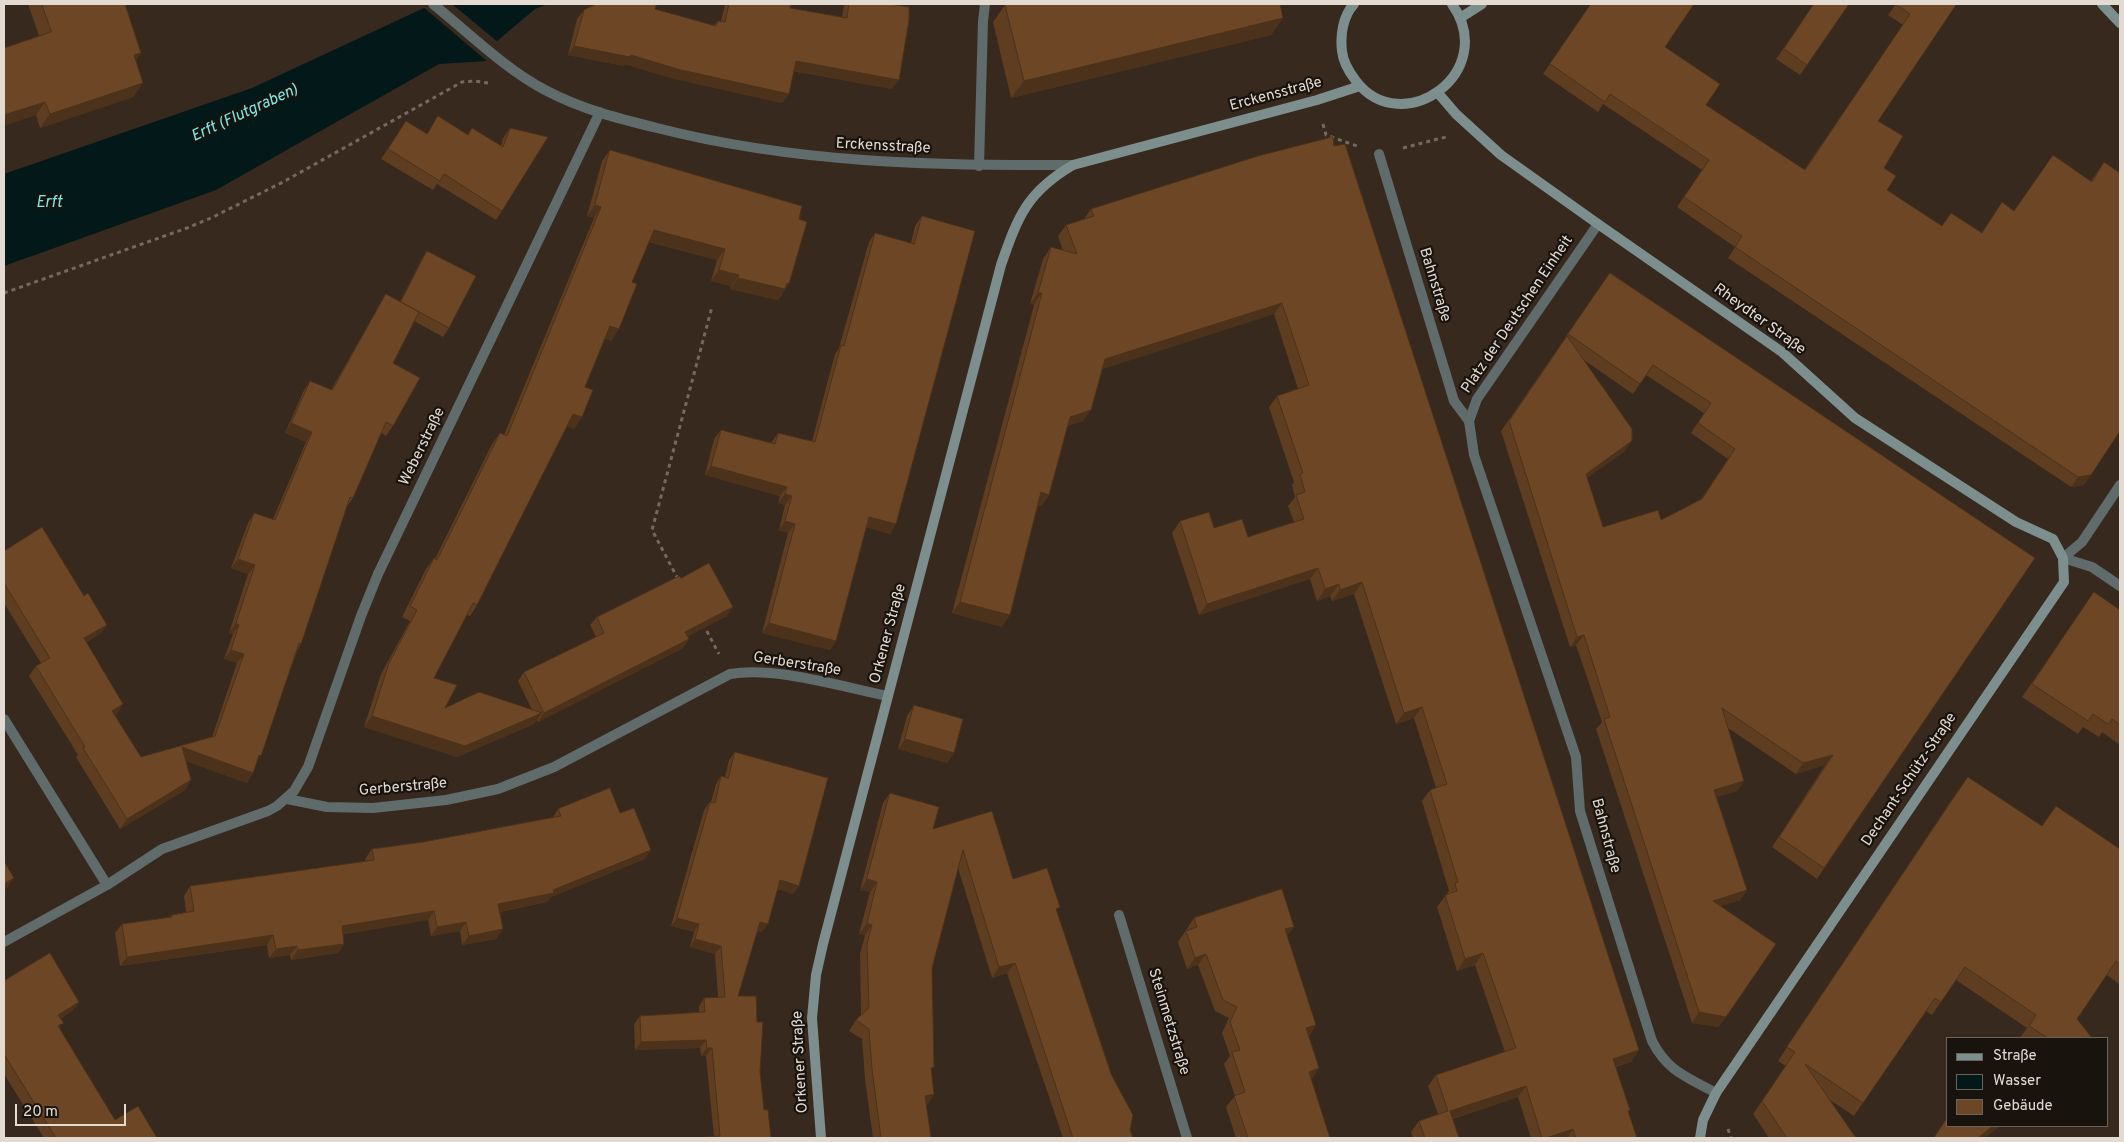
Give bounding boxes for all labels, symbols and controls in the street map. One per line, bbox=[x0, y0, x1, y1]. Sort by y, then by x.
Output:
street label: Erckensstraße bbox=[1228, 74, 1324, 116]
water label: Erft (Flutgraben) bbox=[189, 81, 301, 147]
street label: Erckensstraße bbox=[835, 136, 931, 158]
water label: Erft bbox=[36, 194, 62, 214]
street label: Platz der Deutschen Einheit bbox=[1458, 233, 1578, 397]
street label: Bahnstraße bbox=[1414, 246, 1454, 324]
street label: Rheydter Straße bbox=[1709, 281, 1809, 359]
street label: Weberstraße bbox=[396, 405, 450, 489]
street label: Orkener Straße bbox=[867, 582, 911, 686]
street label: Gerberstraße bbox=[752, 649, 842, 681]
street label: Dechant-Schütz-Straße bbox=[1859, 710, 1961, 850]
street label: Gerberstraße bbox=[358, 775, 448, 801]
street label: Bahnstraße bbox=[1586, 797, 1624, 875]
street label: Steinmetzstraße bbox=[1143, 967, 1193, 1077]
street label: Orkener Straße bbox=[789, 1010, 813, 1114]
legend bbox=[1946, 1037, 2109, 1127]
text: Straße bbox=[1993, 1047, 2037, 1066]
text: Wasser bbox=[1993, 1072, 2041, 1091]
scale bar bbox=[18, 1094, 129, 1126]
text: Gebäude bbox=[1993, 1097, 2053, 1116]
text: 20 m bbox=[23, 1103, 58, 1122]

